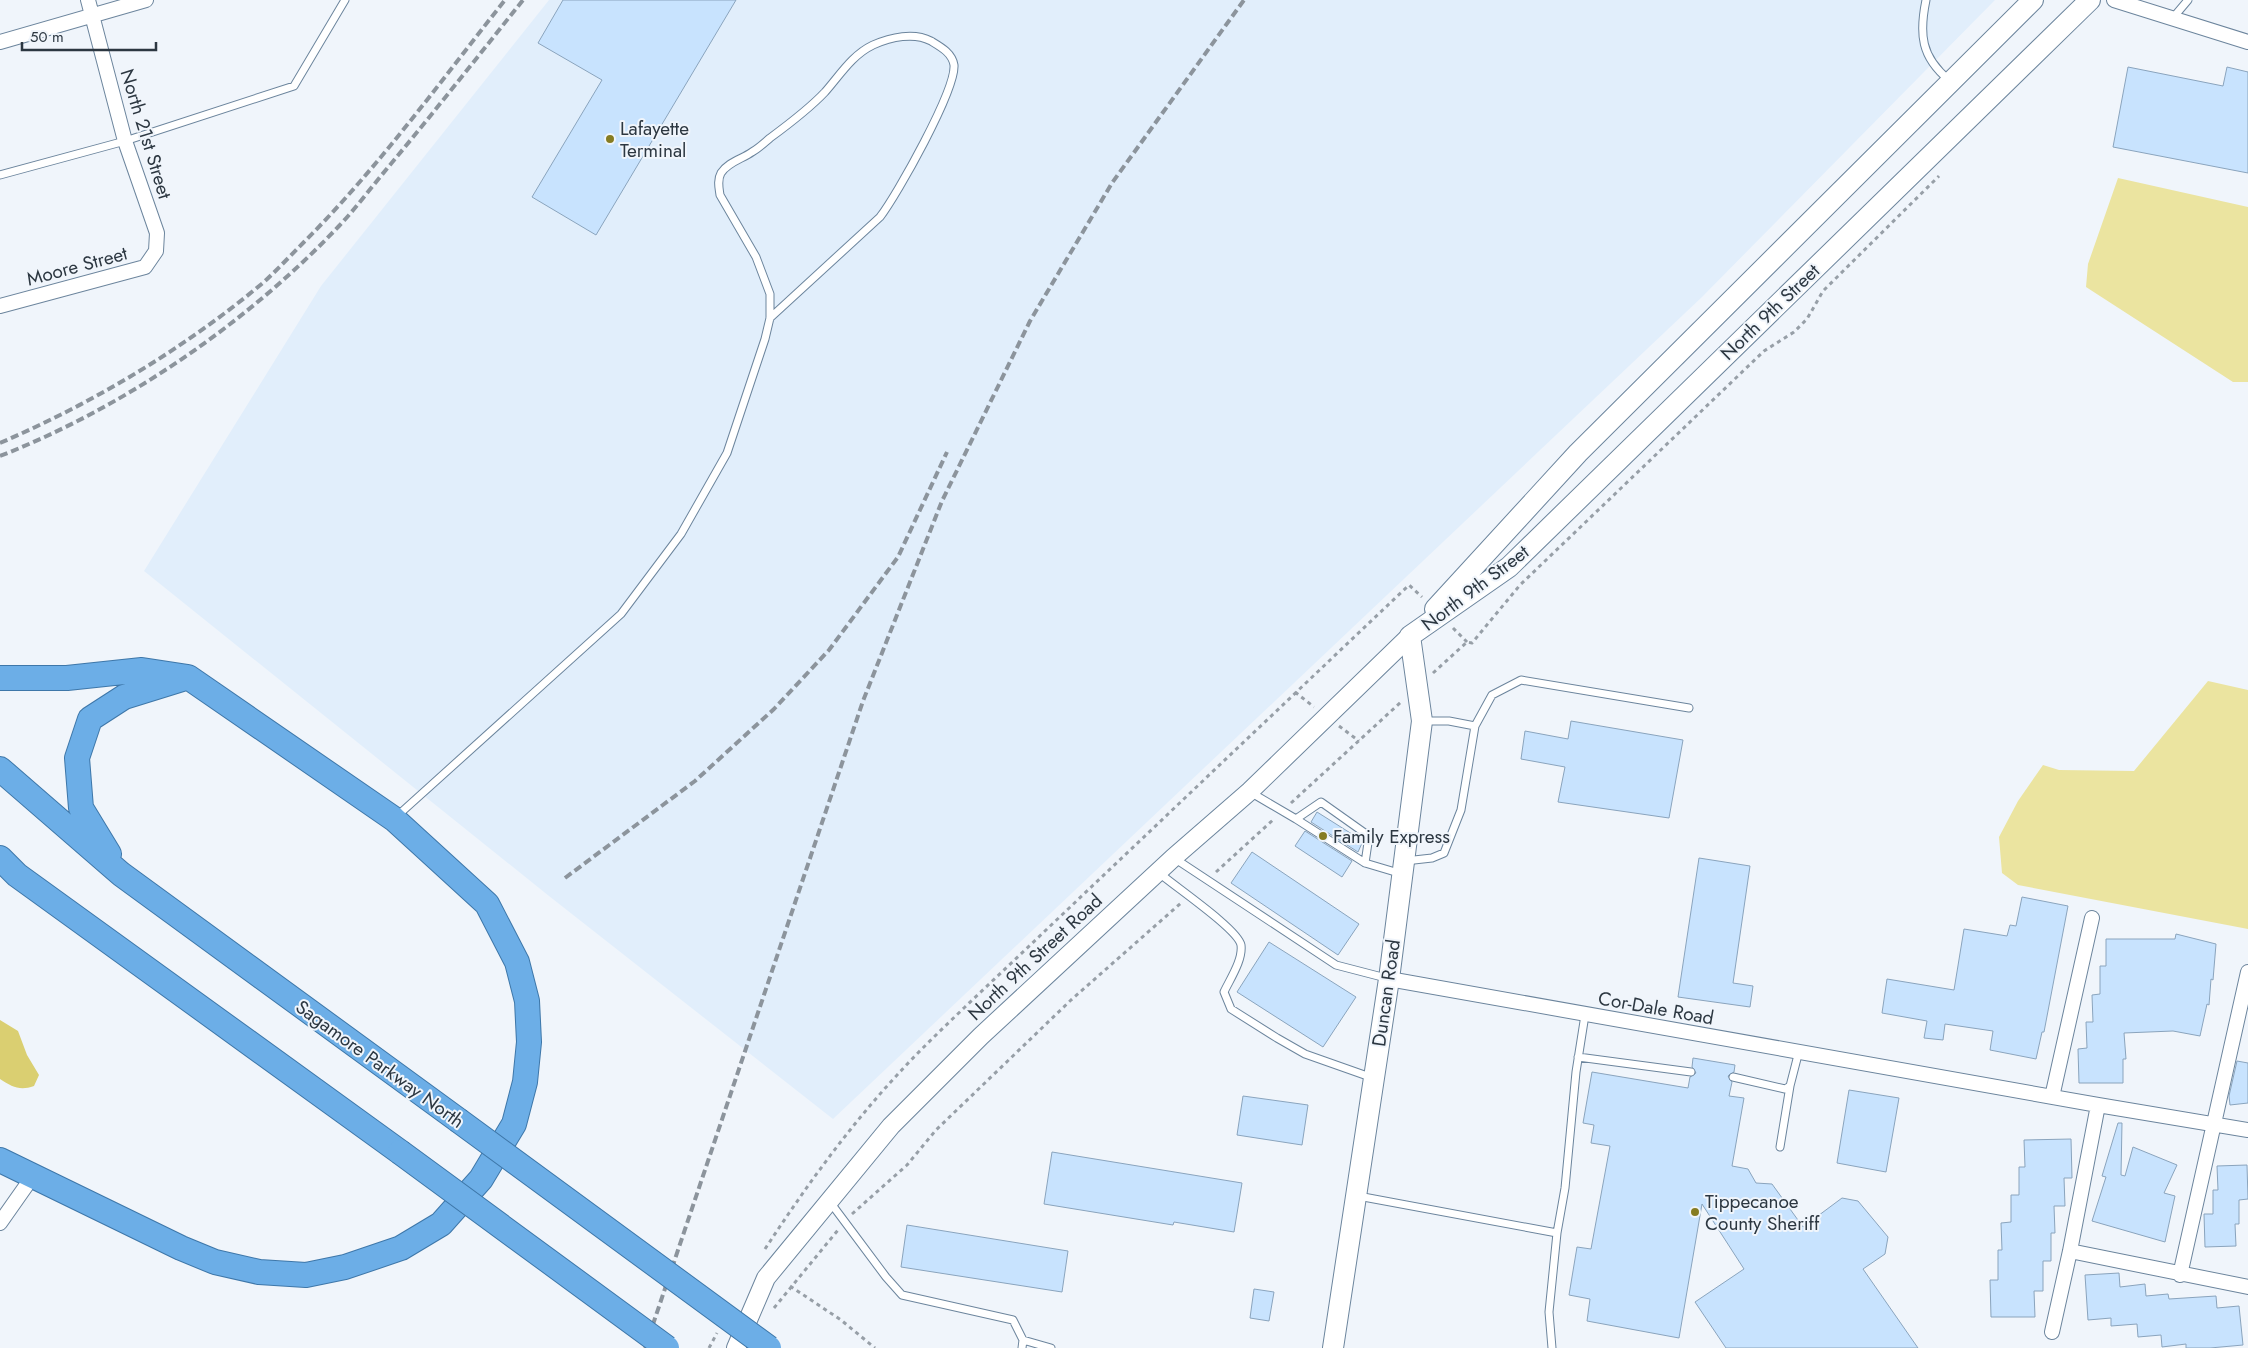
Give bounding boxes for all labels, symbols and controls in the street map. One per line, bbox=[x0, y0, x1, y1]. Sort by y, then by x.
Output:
scale bar bbox=[22, 20, 156, 52]
text: 50 m bbox=[30, 26, 64, 48]
street label: North 21st Street bbox=[113, 66, 179, 203]
place label: Lafayette Terminal bbox=[620, 115, 689, 164]
marker: Lafayette Terminal bbox=[604, 133, 616, 145]
street label: Moore Street bbox=[24, 239, 131, 292]
street label: North 9th Street bbox=[1714, 257, 1826, 366]
street label: North 9th Street bbox=[1416, 538, 1535, 637]
place label: Family Express bbox=[1333, 823, 1450, 850]
marker: Family Express bbox=[1317, 830, 1329, 842]
street label: North 9th Street Road bbox=[962, 887, 1108, 1027]
street label: Duncan Road bbox=[1365, 938, 1407, 1048]
street label: Cor-Dale Road bbox=[1596, 985, 1716, 1031]
street label: Sagamore Parkway North bbox=[290, 993, 470, 1135]
place label: Tippecanoe County Sheriff bbox=[1705, 1188, 1820, 1237]
marker: Tippecanoe County Sheriff bbox=[1689, 1206, 1701, 1218]

